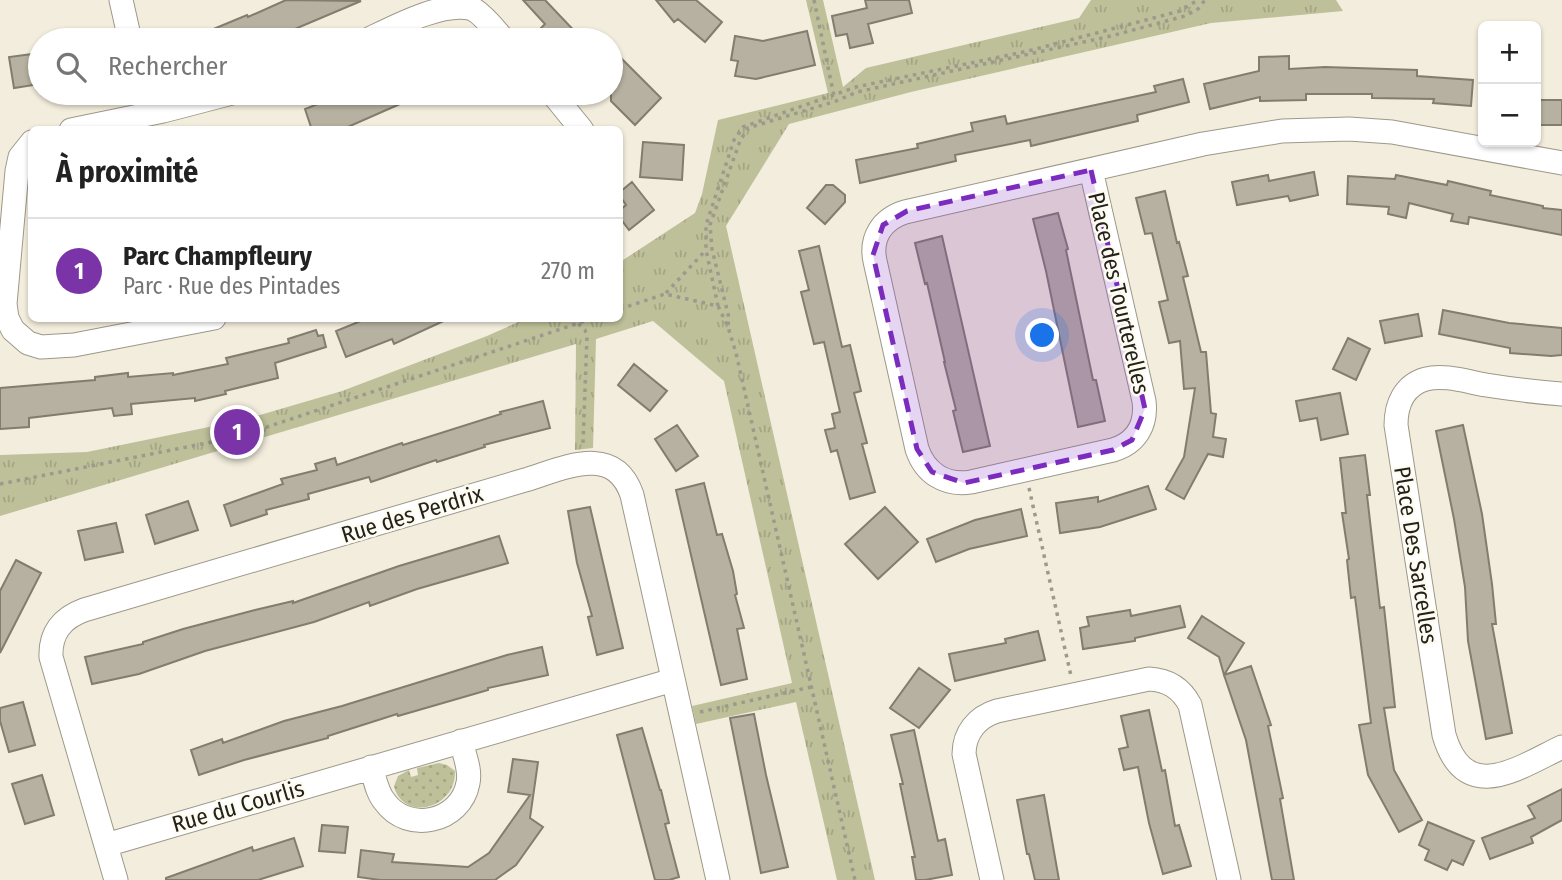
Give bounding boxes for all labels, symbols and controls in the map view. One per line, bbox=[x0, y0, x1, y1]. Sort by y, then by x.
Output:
map controls bbox=[1478, 21, 1541, 147]
button: + bbox=[1478, 21, 1541, 84]
search box bbox=[28, 28, 623, 105]
icon: search bbox=[52, 48, 90, 86]
text: Rechercher bbox=[108, 51, 227, 82]
button: − bbox=[1478, 84, 1541, 147]
text: À proximité bbox=[56, 154, 198, 190]
street label: Place des Tourterelles bbox=[1082, 189, 1156, 397]
text: Parc Champfleury bbox=[123, 241, 312, 272]
text: 1 bbox=[74, 257, 84, 285]
text: 270 m bbox=[541, 257, 595, 285]
text: Parc · Rue des Pintades bbox=[123, 272, 340, 300]
your location bbox=[1025, 318, 1059, 352]
pin: 1 bbox=[214, 406, 260, 458]
street label: Place Des Sarcelles bbox=[1388, 464, 1444, 646]
street label: Rue des Perdrix bbox=[338, 479, 486, 549]
street label: Rue du Courlis bbox=[169, 774, 307, 838]

